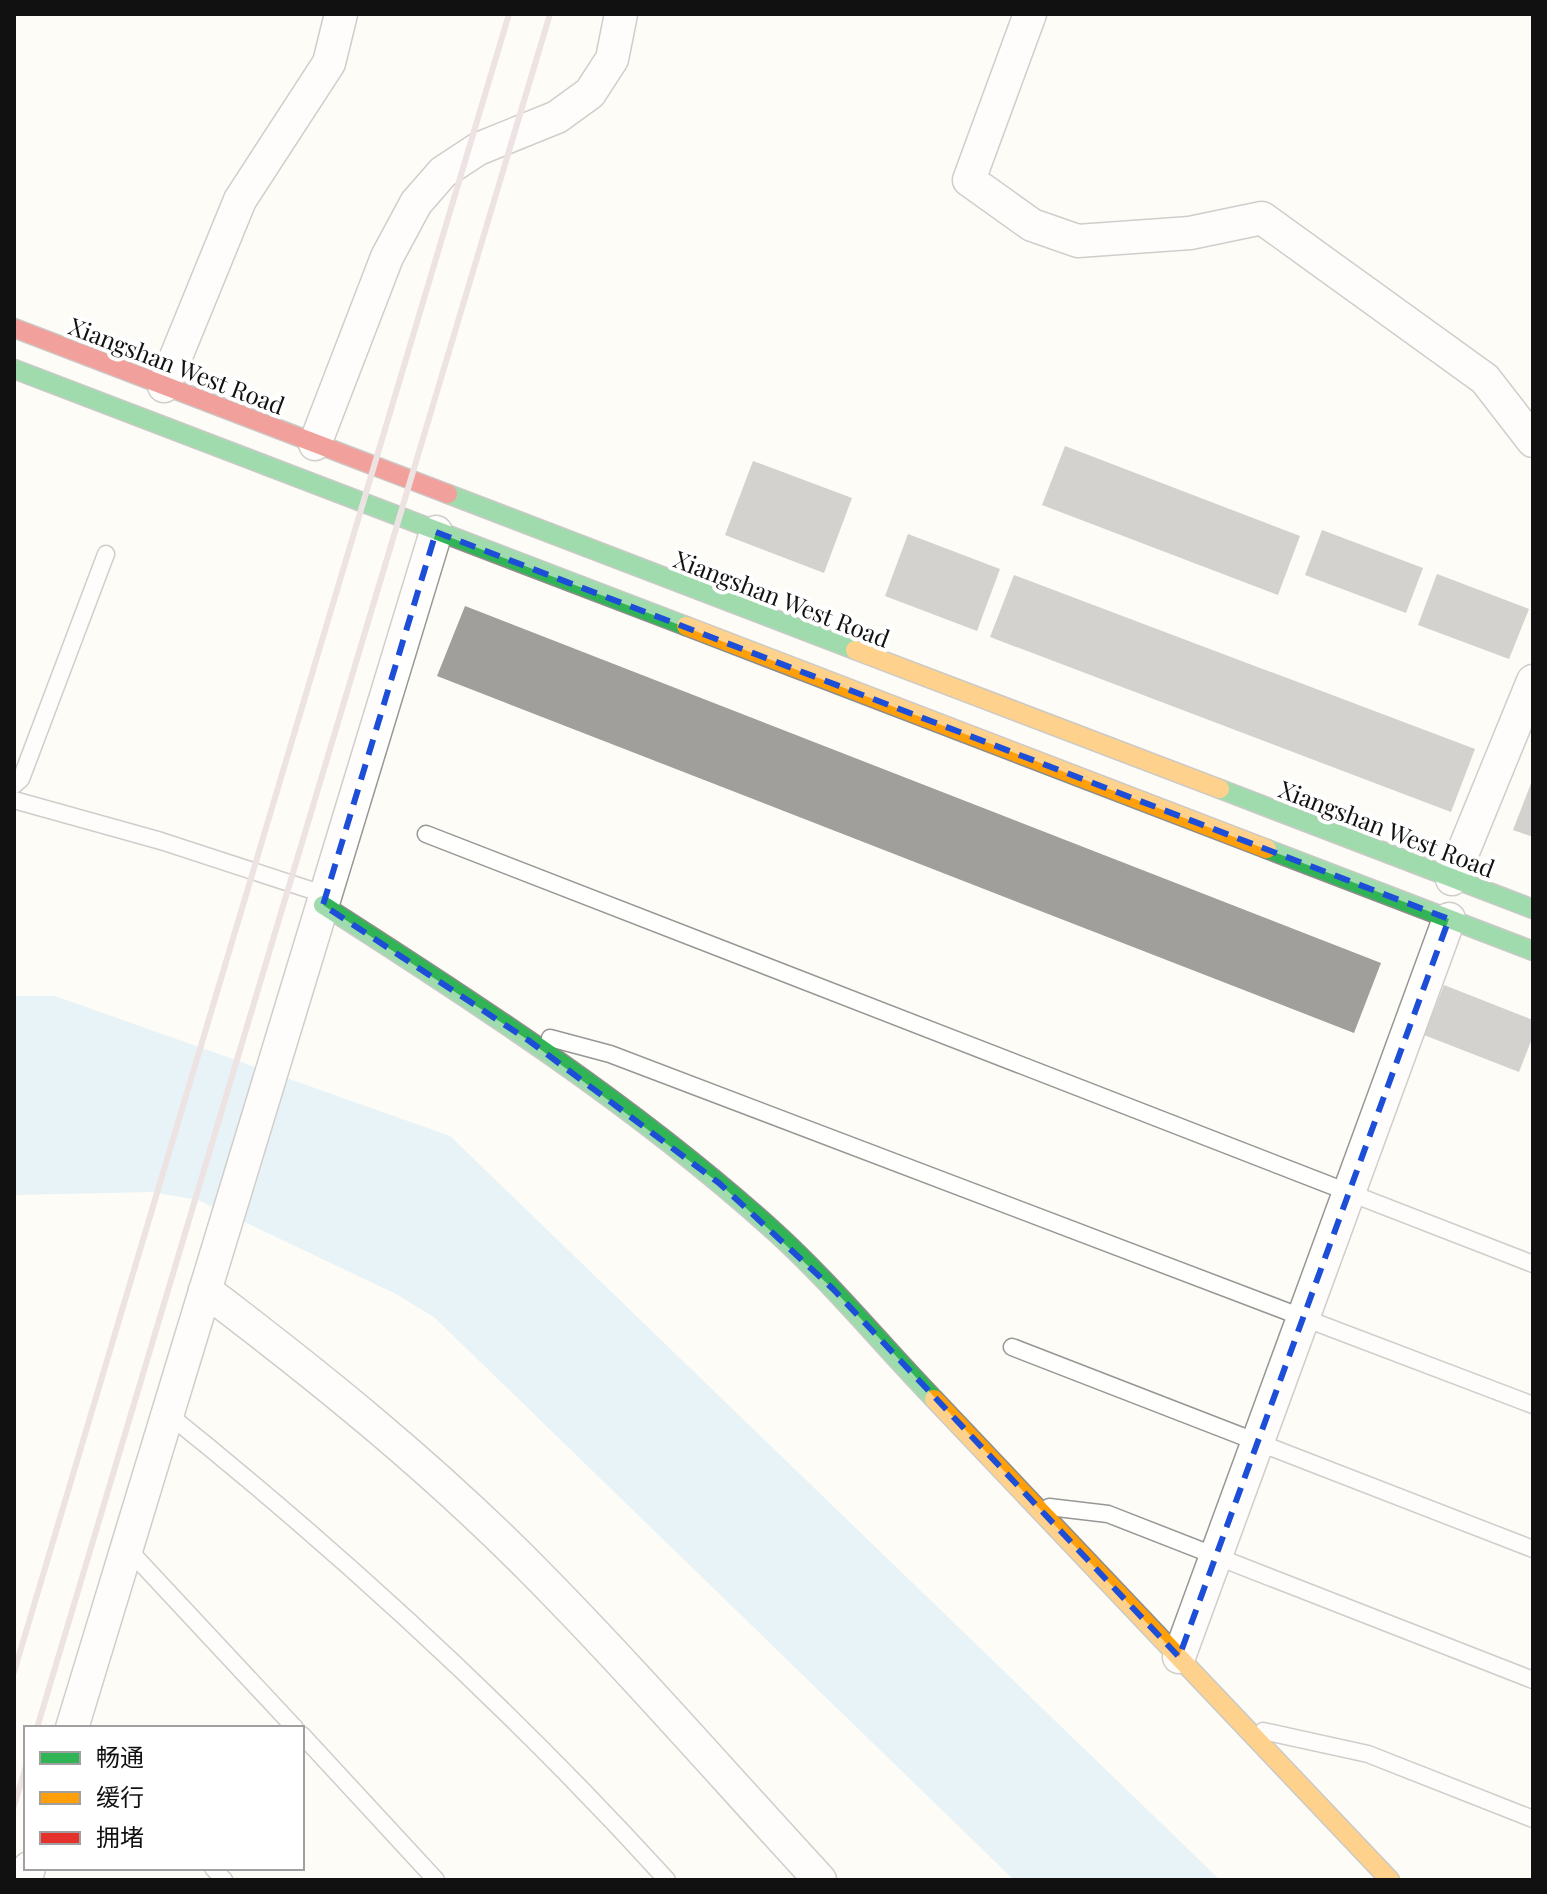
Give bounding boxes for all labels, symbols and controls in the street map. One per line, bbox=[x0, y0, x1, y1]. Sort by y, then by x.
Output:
street label: Xiangshan West Road bbox=[64, 309, 290, 421]
street label: Xiangshan West Road bbox=[669, 542, 895, 654]
street label: Xiangshan West Road bbox=[1274, 772, 1500, 884]
legend bbox=[24, 1726, 304, 1870]
text: 畅通 bbox=[96, 1740, 144, 1772]
text: 缓行 bbox=[96, 1780, 144, 1812]
text: 拥堵 bbox=[96, 1820, 144, 1852]

